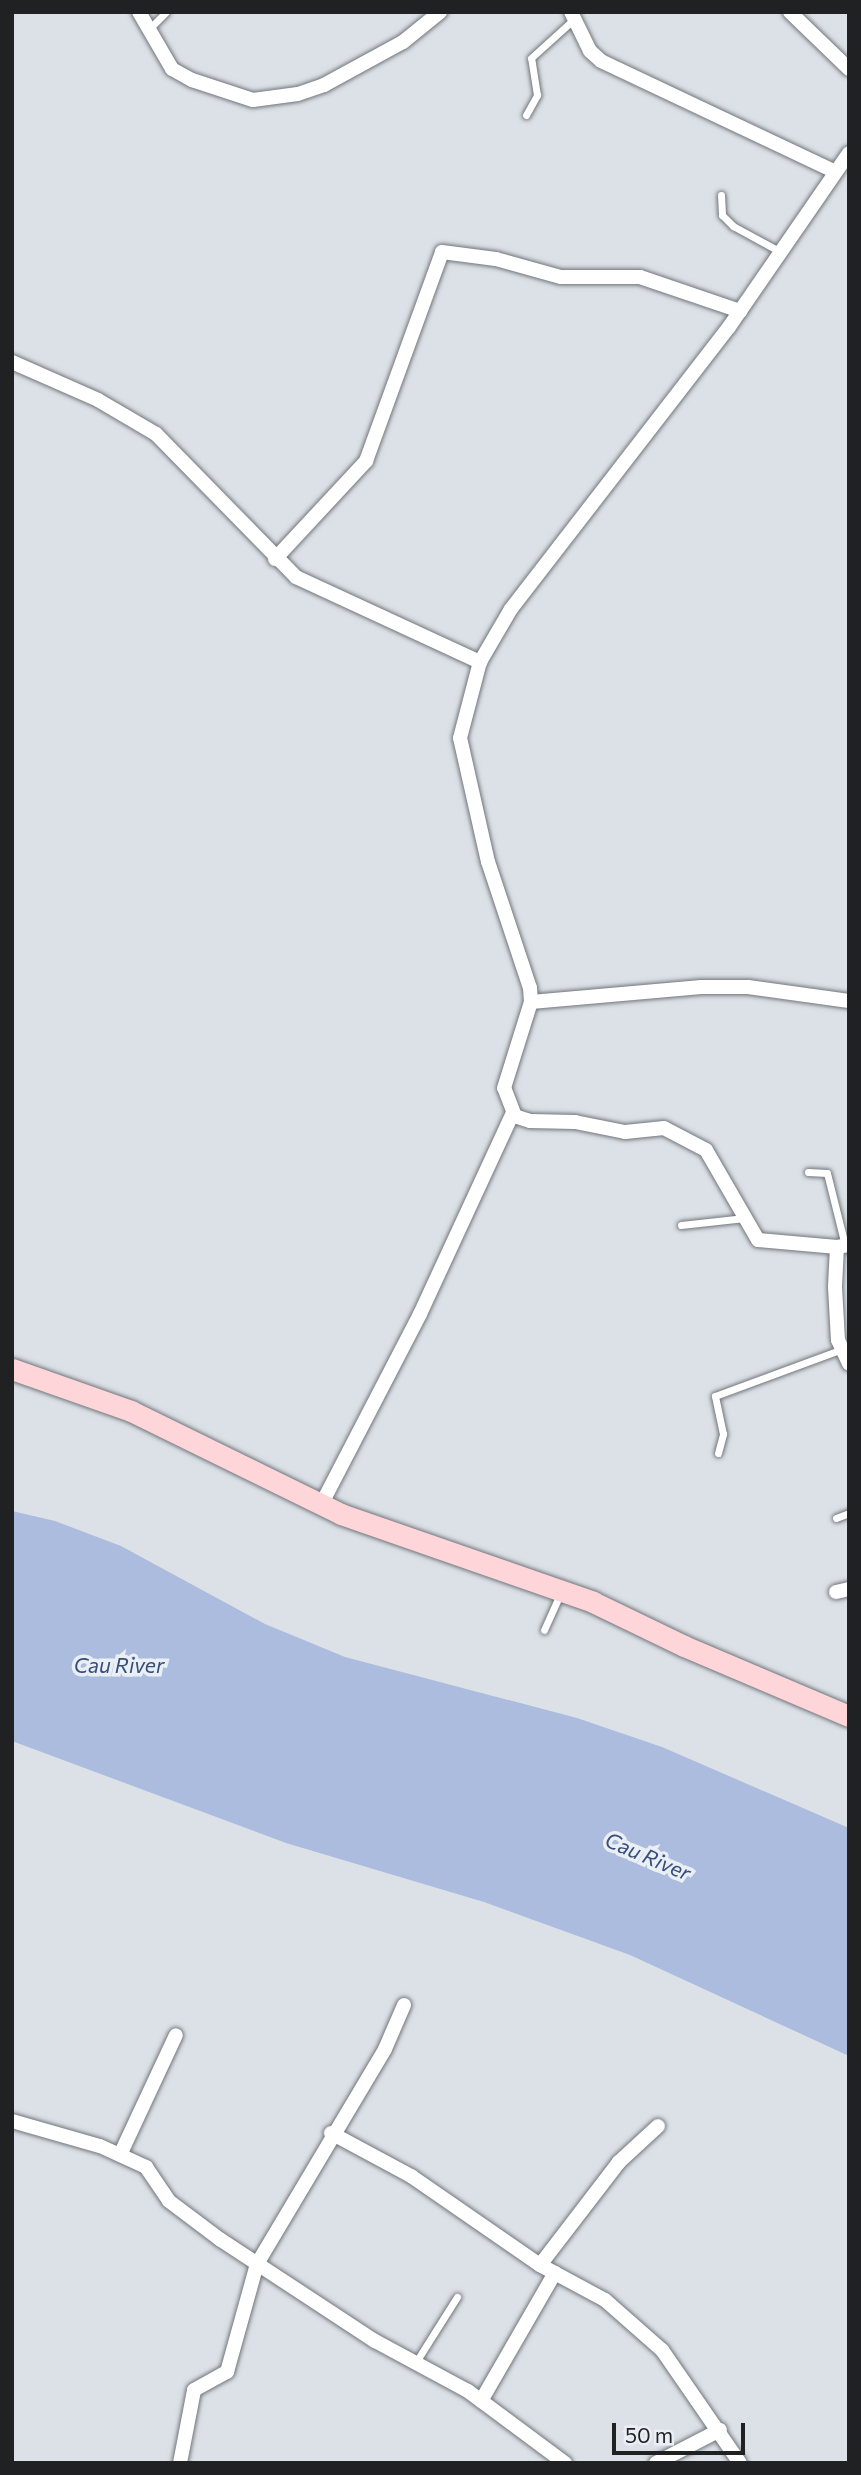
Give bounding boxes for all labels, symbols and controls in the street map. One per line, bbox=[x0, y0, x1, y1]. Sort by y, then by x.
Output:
water label: Cau River bbox=[74, 1652, 164, 1678]
water label: Cau River bbox=[601, 1827, 695, 1885]
scale bar bbox=[616, 2408, 749, 2452]
text: 50 m bbox=[625, 2422, 673, 2447]

